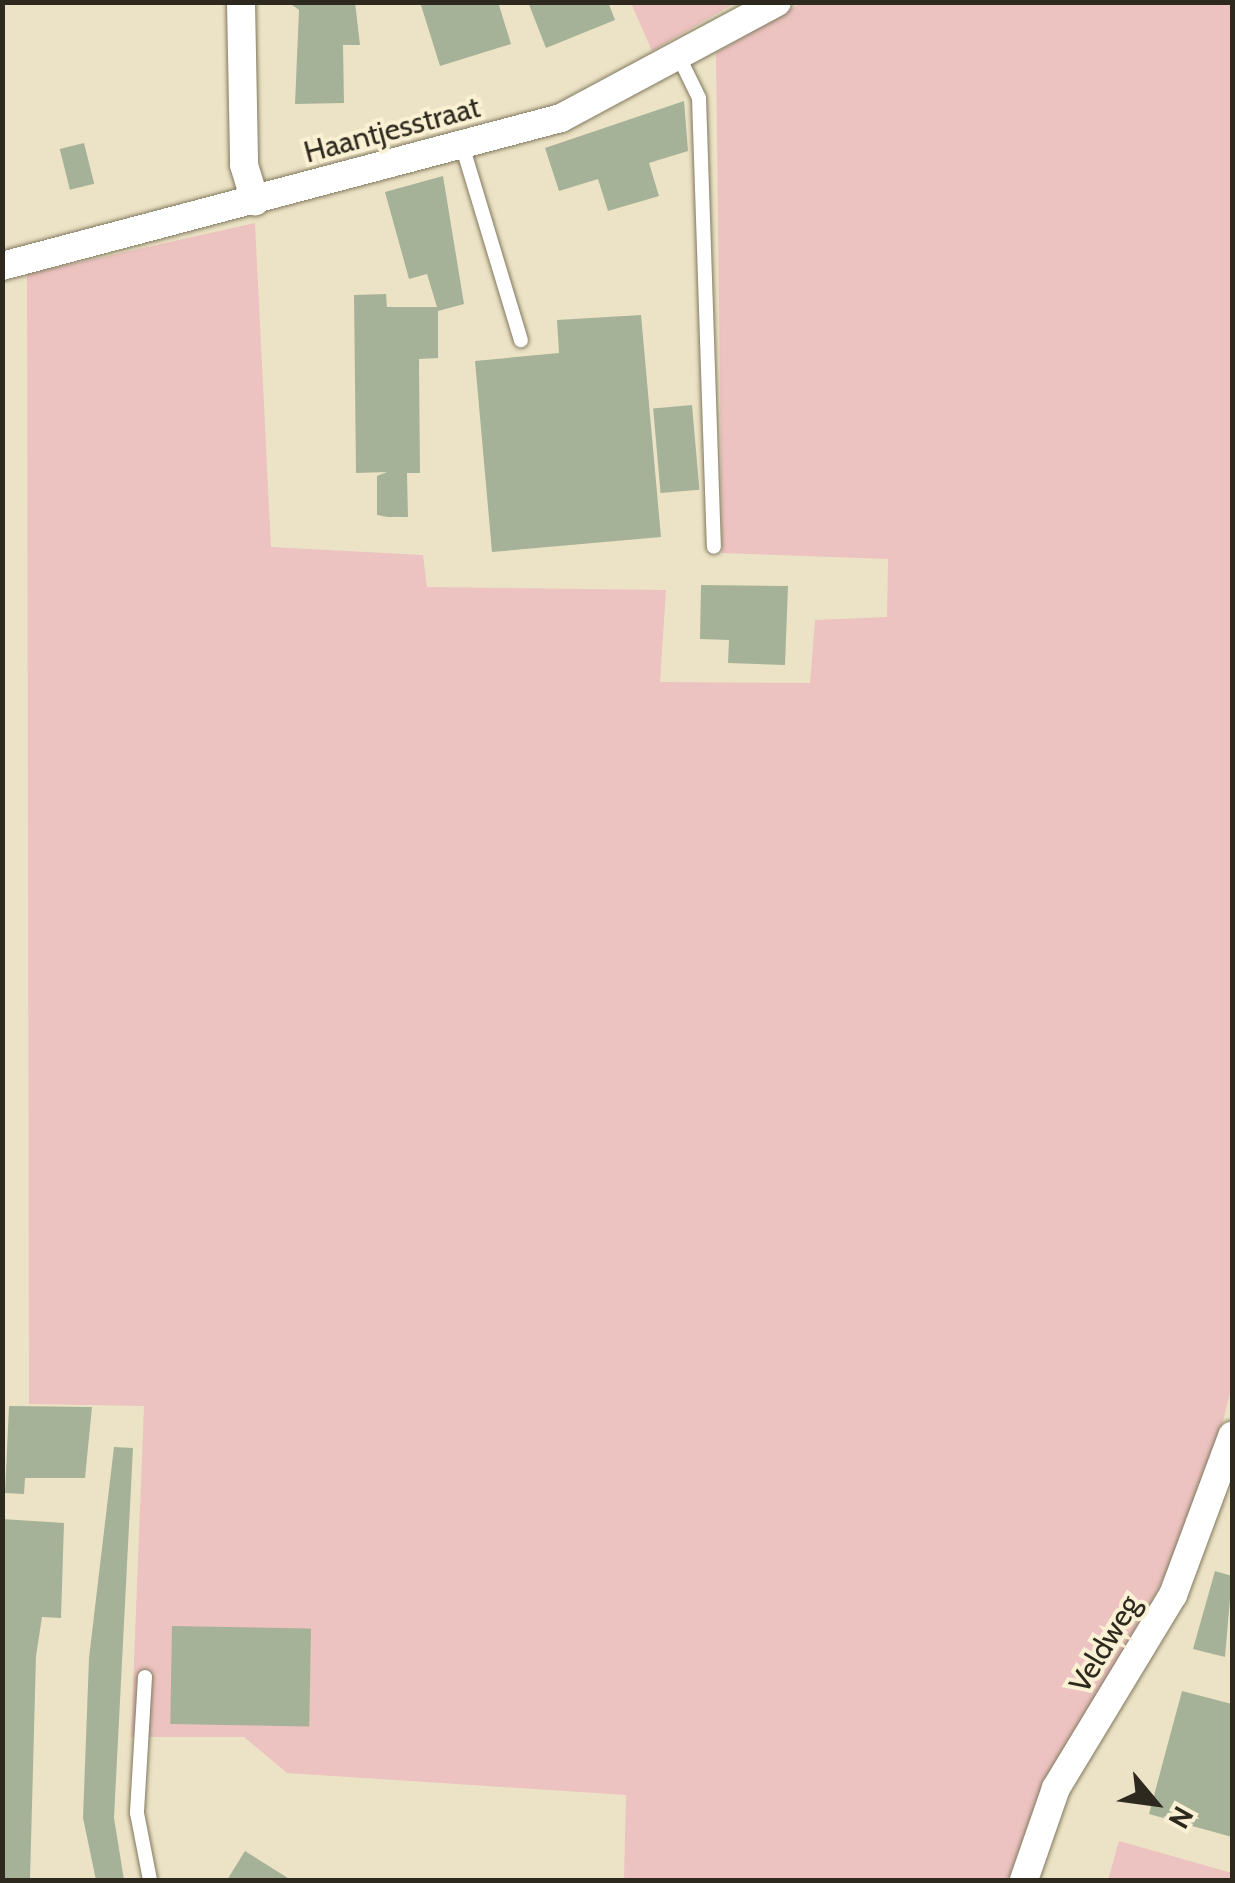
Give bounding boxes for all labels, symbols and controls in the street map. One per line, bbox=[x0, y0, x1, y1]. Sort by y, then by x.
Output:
street label: Haantjesstraat bbox=[300, 89, 484, 171]
street label: Veldweg bbox=[1062, 1589, 1148, 1699]
north arrow bbox=[1105, 1753, 1205, 1853]
text: N bbox=[1162, 1801, 1201, 1834]

